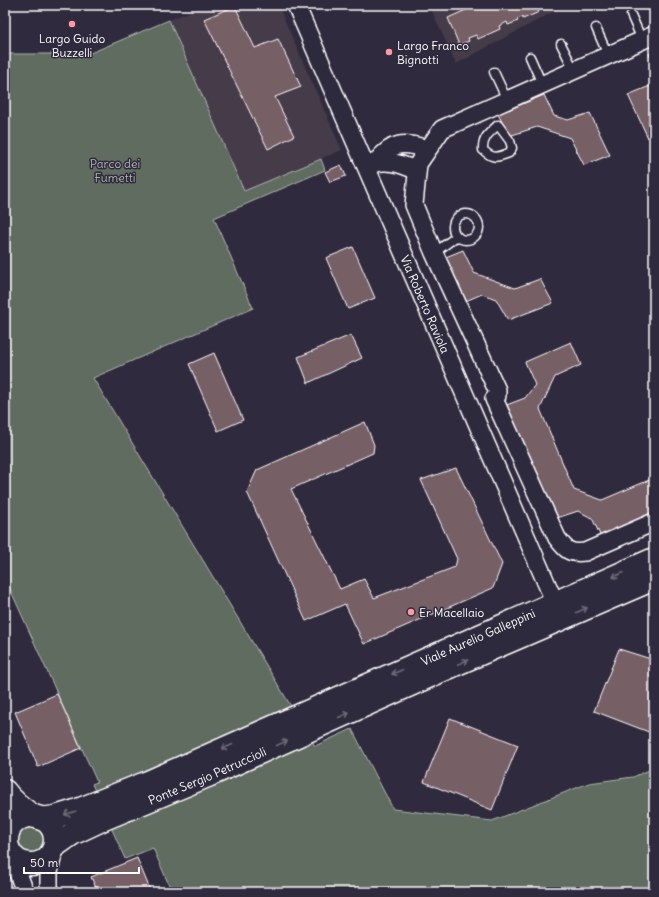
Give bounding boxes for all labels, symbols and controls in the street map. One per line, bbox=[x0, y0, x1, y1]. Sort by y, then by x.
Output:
marker: Largo Guido Buzzelli bbox=[67, 19, 77, 29]
place label: Largo Guido Buzzelli bbox=[39, 31, 106, 60]
place label: Largo Franco Bignotti bbox=[397, 38, 469, 67]
marker: Largo Franco Bignotti bbox=[384, 47, 394, 57]
park label: Parco dei Fumetti bbox=[90, 156, 140, 185]
street label: Via Roberto Raviola bbox=[398, 253, 453, 356]
one-way arrow bbox=[613, 572, 625, 579]
street label: Viale Aurelio Galleppini bbox=[418, 605, 537, 668]
place label: Er Macellaio bbox=[419, 605, 484, 620]
one-way arrow bbox=[575, 606, 587, 613]
marker: Er Macellaio bbox=[406, 607, 416, 617]
one-way arrow bbox=[456, 658, 468, 665]
one-way arrow bbox=[391, 669, 403, 676]
one-way arrow bbox=[338, 711, 350, 718]
one-way arrow bbox=[275, 739, 287, 746]
street label: Ponte Sergio Petruccioli bbox=[146, 743, 268, 807]
one-way arrow bbox=[222, 744, 234, 751]
one-way arrow bbox=[64, 810, 77, 817]
scale bar bbox=[24, 849, 139, 875]
text: 50 m bbox=[30, 855, 59, 870]

